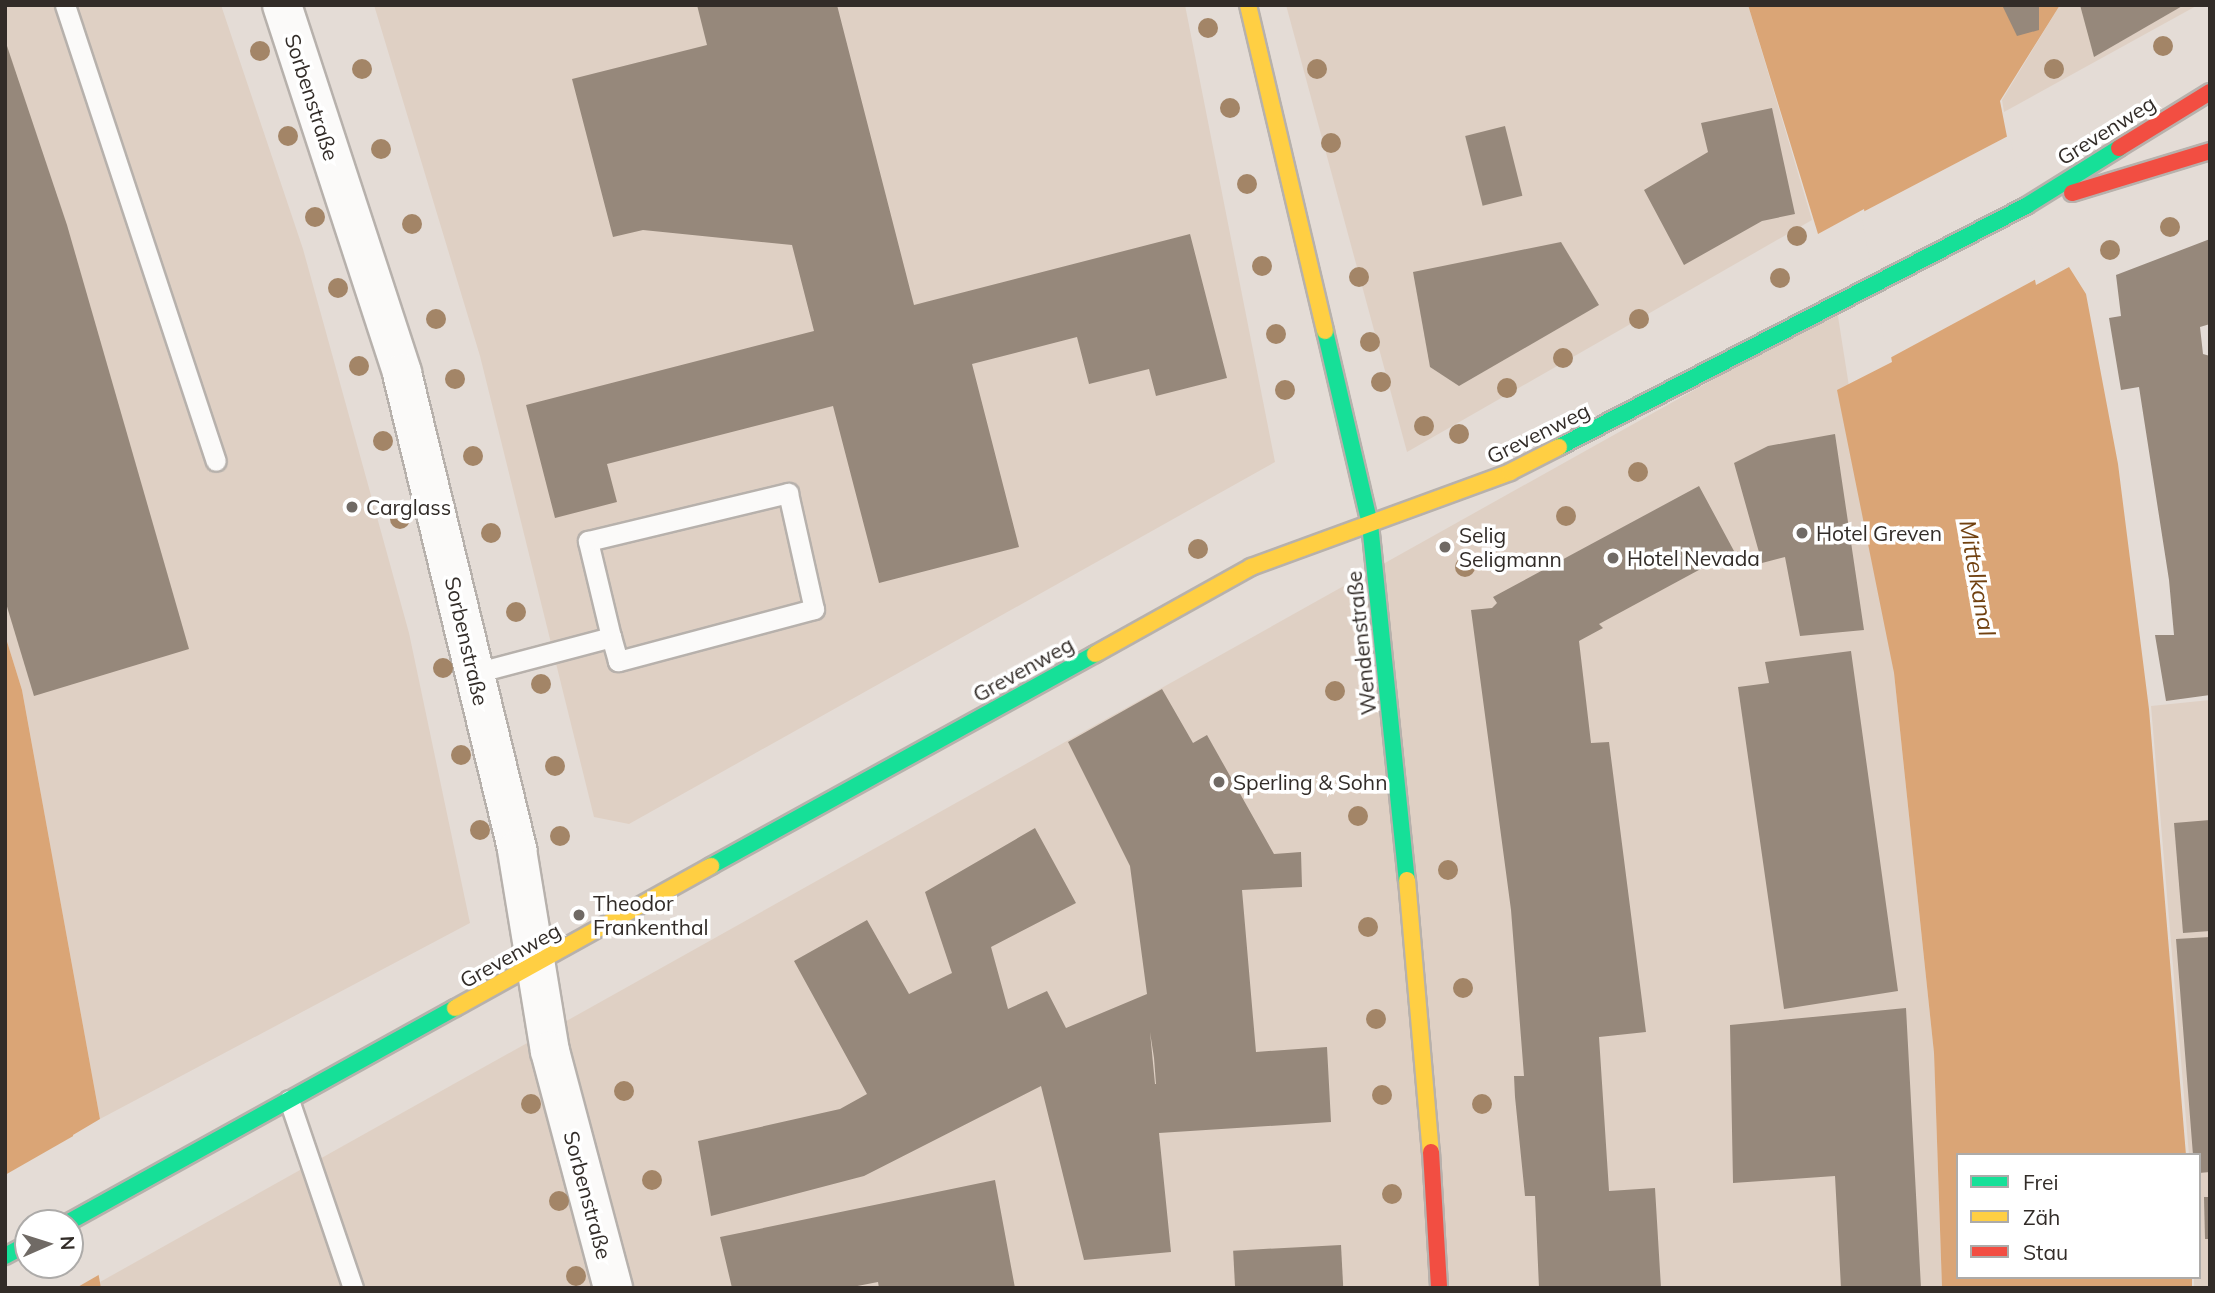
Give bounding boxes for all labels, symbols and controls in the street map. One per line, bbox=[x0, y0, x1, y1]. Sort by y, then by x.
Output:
street label: Sorbenstraße bbox=[280, 31, 344, 163]
street label: Grevenweg bbox=[2052, 90, 2160, 170]
street label: Grevenweg bbox=[1483, 397, 1593, 469]
place label: Carglass bbox=[366, 494, 451, 520]
marker: Carglass bbox=[344, 499, 360, 515]
water label: Mittelkanal bbox=[1953, 518, 2001, 638]
place label: Hotel Greven bbox=[1816, 520, 1942, 546]
place label: Selig Seligmann bbox=[1459, 522, 1562, 572]
marker: Hotel Greven bbox=[1794, 525, 1810, 541]
marker: Selig Seligmann bbox=[1437, 539, 1453, 555]
place label: Hotel Nevada bbox=[1627, 545, 1760, 571]
marker: Hotel Nevada bbox=[1605, 550, 1621, 566]
street label: Wendenstraße bbox=[1341, 570, 1381, 716]
street label: Sorbenstraße bbox=[440, 574, 494, 708]
street label: Grevenweg bbox=[968, 631, 1078, 707]
place label: Sperling & Sohn bbox=[1233, 769, 1387, 795]
marker: Sperling & Sohn bbox=[1211, 774, 1227, 790]
place label: Theodor Frankenthal bbox=[593, 890, 709, 940]
marker: Theodor Frankenthal bbox=[571, 907, 587, 923]
street label: Grevenweg bbox=[455, 917, 565, 993]
street label: Sorbenstraße bbox=[559, 1128, 617, 1262]
legend bbox=[1956, 1153, 2201, 1279]
text: Frei bbox=[2023, 1169, 2059, 1195]
text: Zäh bbox=[2023, 1204, 2060, 1230]
north arrow bbox=[14, 1209, 84, 1279]
text: N bbox=[56, 1235, 80, 1251]
text: Stau bbox=[2023, 1239, 2068, 1265]

